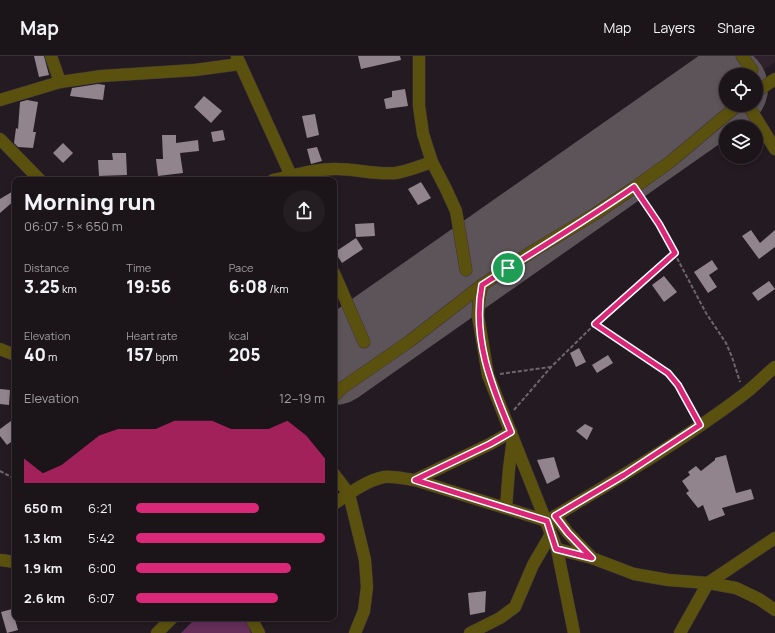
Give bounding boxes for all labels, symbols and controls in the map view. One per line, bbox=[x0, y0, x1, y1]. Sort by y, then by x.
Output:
text: Map bbox=[20, 15, 59, 41]
text: Map bbox=[603, 18, 631, 37]
text: Layers bbox=[653, 18, 695, 37]
text: Share bbox=[717, 18, 755, 37]
map controls bbox=[719, 68, 763, 164]
button: locate bbox=[719, 68, 763, 112]
button: layers bbox=[719, 120, 763, 164]
text: Morning run bbox=[24, 187, 155, 217]
button: share bbox=[283, 190, 325, 232]
text: 06:07 · 5 × 650 m bbox=[24, 217, 123, 235]
pin bbox=[491, 251, 525, 285]
icon: arrive bbox=[497, 257, 519, 279]
text: Distance bbox=[24, 260, 69, 275]
text: Time bbox=[126, 260, 151, 275]
text: Pace bbox=[229, 260, 254, 275]
text: 3.25 bbox=[24, 275, 60, 298]
text: 19:56 bbox=[126, 275, 171, 298]
text: 6:08 bbox=[229, 275, 267, 298]
text: km bbox=[60, 281, 77, 296]
text: /km bbox=[267, 281, 289, 296]
text: Elevation bbox=[24, 328, 70, 343]
text: Heart rate bbox=[126, 328, 177, 343]
text: kcal bbox=[229, 328, 249, 343]
text: 40 bbox=[24, 343, 46, 366]
text: 157 bbox=[126, 343, 153, 366]
text: 205 bbox=[229, 343, 260, 366]
text: m bbox=[46, 349, 57, 364]
text: bpm bbox=[153, 349, 178, 364]
text: Elevation bbox=[24, 389, 79, 407]
text: 12–19 m bbox=[279, 389, 325, 407]
text: 650 m bbox=[24, 499, 63, 517]
text: 6:21 bbox=[88, 499, 112, 517]
text: 1.3 km bbox=[24, 529, 62, 547]
text: 5:42 bbox=[88, 529, 114, 547]
text: 1.9 km bbox=[24, 559, 62, 577]
text: 6:00 bbox=[88, 559, 116, 577]
text: 2.6 km bbox=[24, 589, 65, 607]
text: 6:07 bbox=[88, 589, 114, 607]

